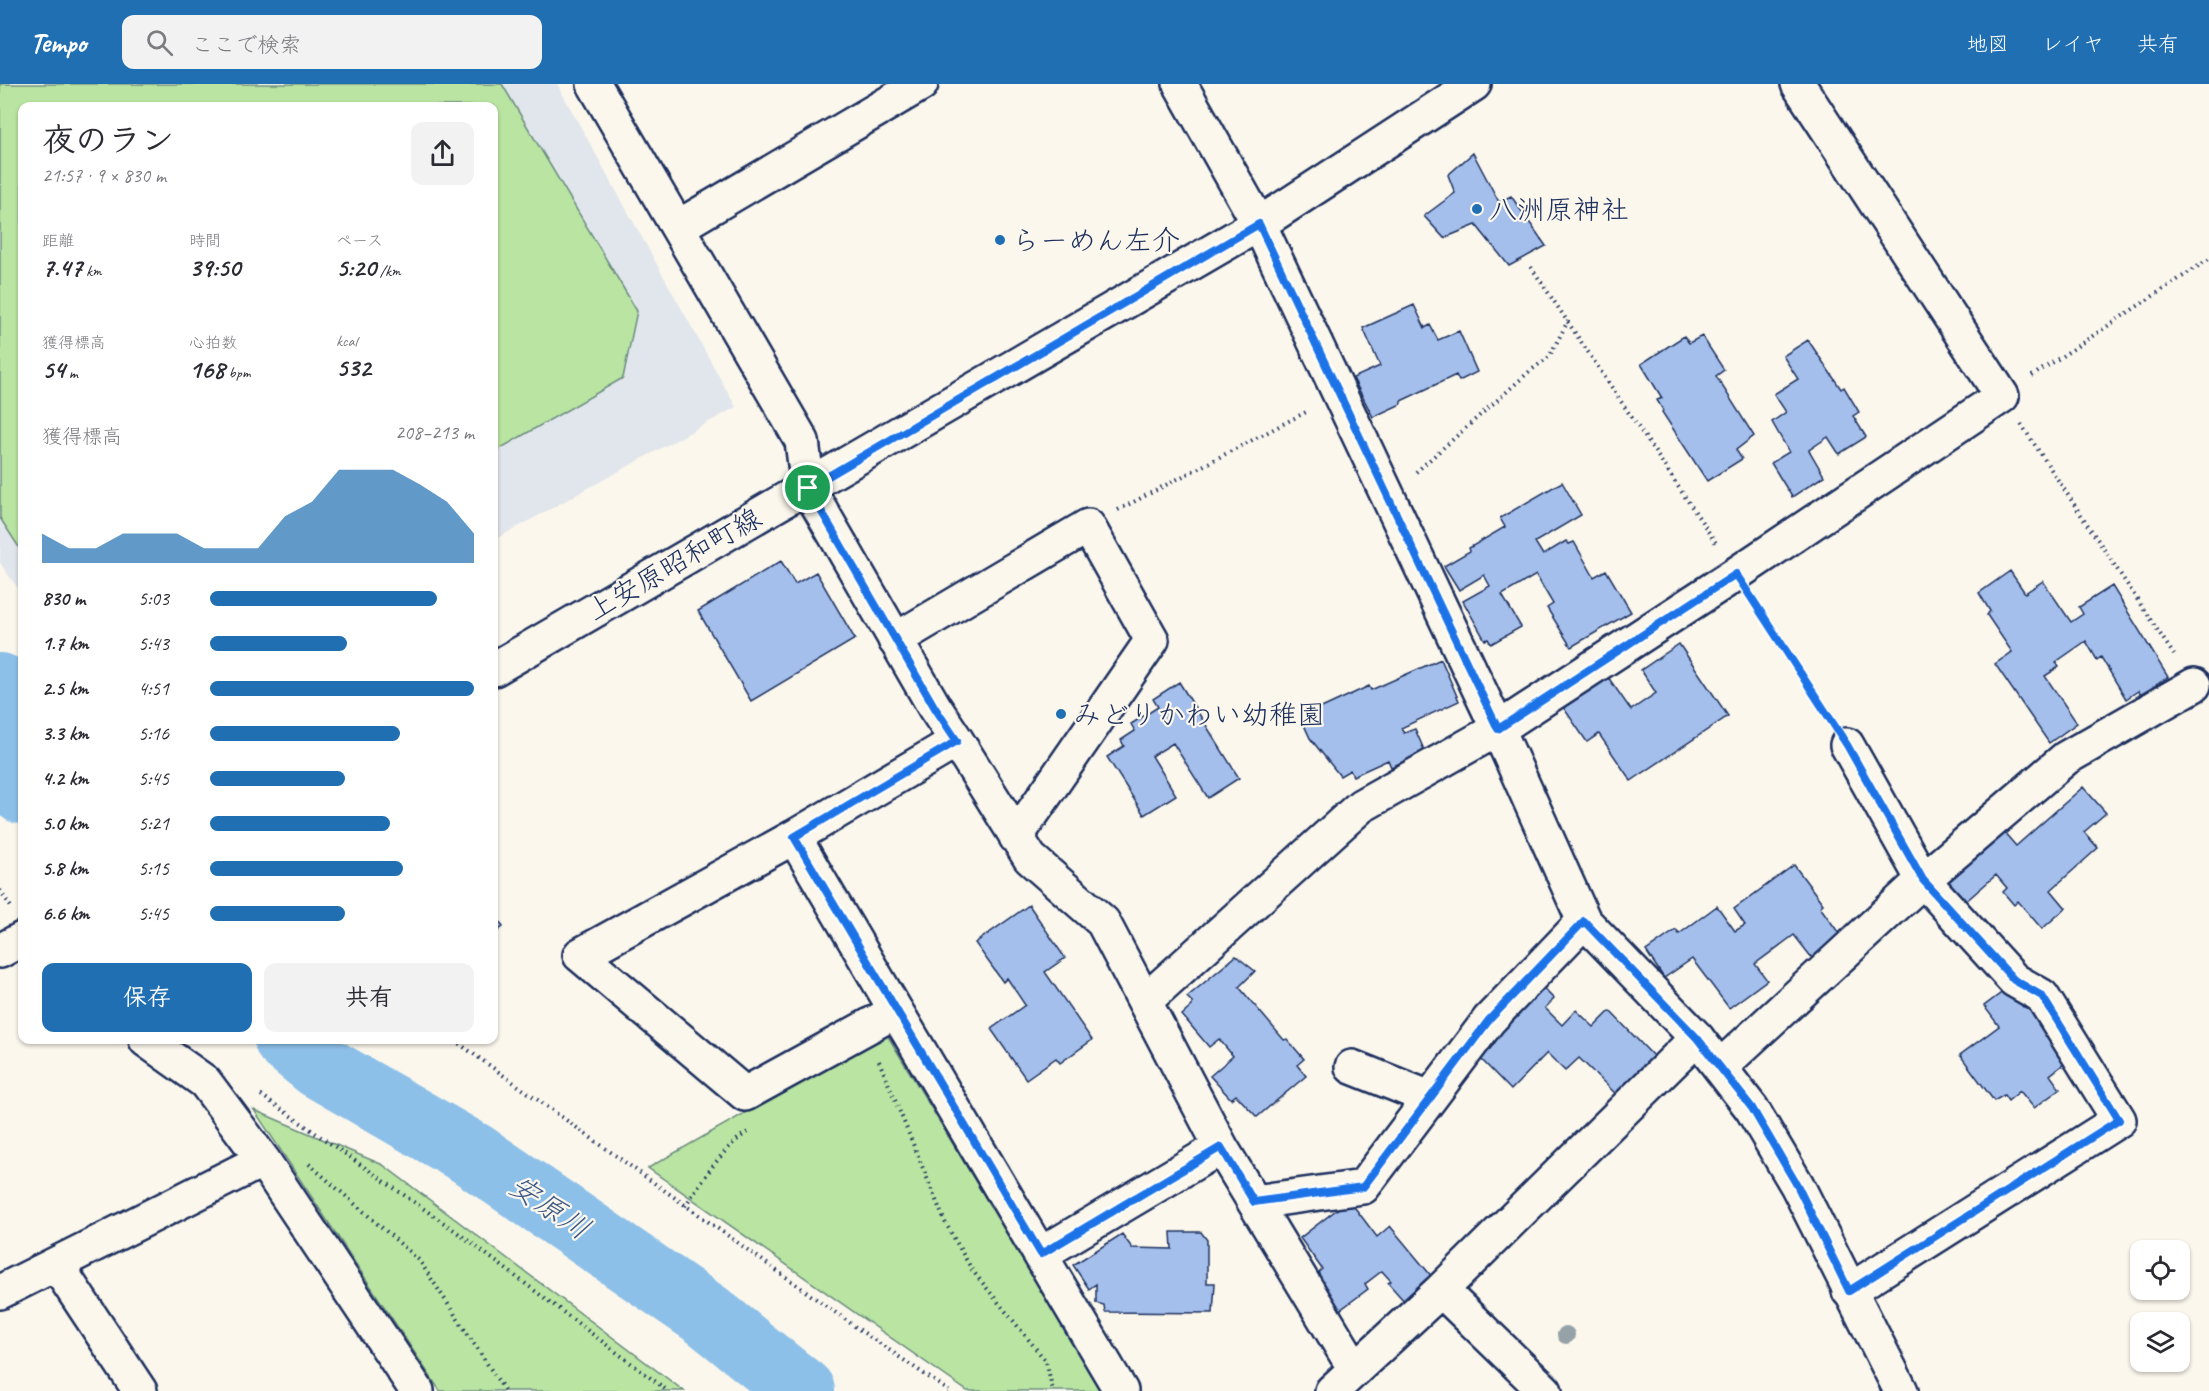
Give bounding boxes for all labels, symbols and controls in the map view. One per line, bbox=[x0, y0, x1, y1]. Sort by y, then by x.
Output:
search box bbox=[122, 15, 542, 69]
text: Tempo bbox=[30, 25, 86, 60]
icon: search bbox=[143, 26, 176, 59]
text: ここで検索 bbox=[191, 31, 301, 59]
text: 地図 bbox=[1967, 31, 2009, 57]
text: レイヤ bbox=[2042, 31, 2104, 57]
text: 共有 bbox=[2137, 31, 2179, 57]
text: 夜のラン bbox=[42, 119, 174, 161]
button: share bbox=[411, 122, 474, 185]
text: 21:57 · 9 × 830 m bbox=[42, 163, 166, 188]
place label: 八洲原神社 bbox=[1489, 192, 1629, 227]
marker: 八洲原神社 bbox=[1470, 202, 1484, 216]
place label: らーめん左介 bbox=[1012, 223, 1180, 258]
text: 距離 bbox=[42, 231, 74, 251]
text: 時間 bbox=[189, 231, 221, 251]
text: ペース bbox=[336, 231, 383, 251]
marker: らーめん左介 bbox=[993, 233, 1007, 247]
text: 7.47 bbox=[42, 251, 82, 284]
text: 39:50 bbox=[189, 251, 240, 284]
text: 5:20 bbox=[336, 251, 376, 284]
text: km bbox=[82, 261, 102, 281]
text: /km bbox=[376, 261, 401, 281]
text: kcal bbox=[336, 331, 357, 351]
text: 獲得標高 bbox=[42, 333, 106, 353]
text: 心拍数 bbox=[189, 333, 237, 353]
text: 532 bbox=[336, 351, 371, 384]
text: 54 bbox=[42, 353, 65, 386]
text: 168 bbox=[189, 353, 225, 386]
text: m bbox=[65, 363, 78, 383]
text: bpm bbox=[225, 363, 251, 383]
text: 208–213 m bbox=[395, 420, 474, 445]
text: 獲得標高 bbox=[42, 424, 122, 449]
pin bbox=[782, 462, 833, 513]
icon: arrive bbox=[791, 471, 824, 504]
street label: 上安原昭和町線 bbox=[580, 500, 768, 628]
text: 830 m bbox=[42, 586, 85, 611]
text: 5:03 bbox=[138, 586, 169, 611]
text: 1.7 km bbox=[42, 631, 88, 656]
text: 5:43 bbox=[138, 631, 169, 656]
text: 2.5 km bbox=[42, 676, 88, 701]
text: 4:51 bbox=[138, 676, 169, 701]
place label: みどりかわい幼稚園 bbox=[1073, 697, 1325, 732]
marker: みどりかわい幼稚園 bbox=[1054, 707, 1068, 721]
text: 3.3 km bbox=[42, 721, 89, 746]
text: 5:16 bbox=[138, 721, 169, 746]
text: 4.2 km bbox=[42, 766, 89, 791]
text: 5:45 bbox=[138, 766, 169, 791]
text: 5.0 km bbox=[42, 811, 88, 836]
text: 5:21 bbox=[138, 811, 169, 836]
text: 5.8 km bbox=[42, 856, 88, 881]
text: 5:15 bbox=[138, 856, 169, 881]
text: 6.6 km bbox=[42, 901, 89, 926]
text: 5:45 bbox=[138, 901, 169, 926]
button: 保存 bbox=[42, 963, 252, 1032]
button: 共有 bbox=[264, 963, 474, 1032]
water label: 安原川 bbox=[502, 1166, 598, 1248]
map controls bbox=[2130, 1240, 2190, 1372]
button: locate bbox=[2130, 1240, 2190, 1300]
button: layers bbox=[2130, 1312, 2190, 1372]

